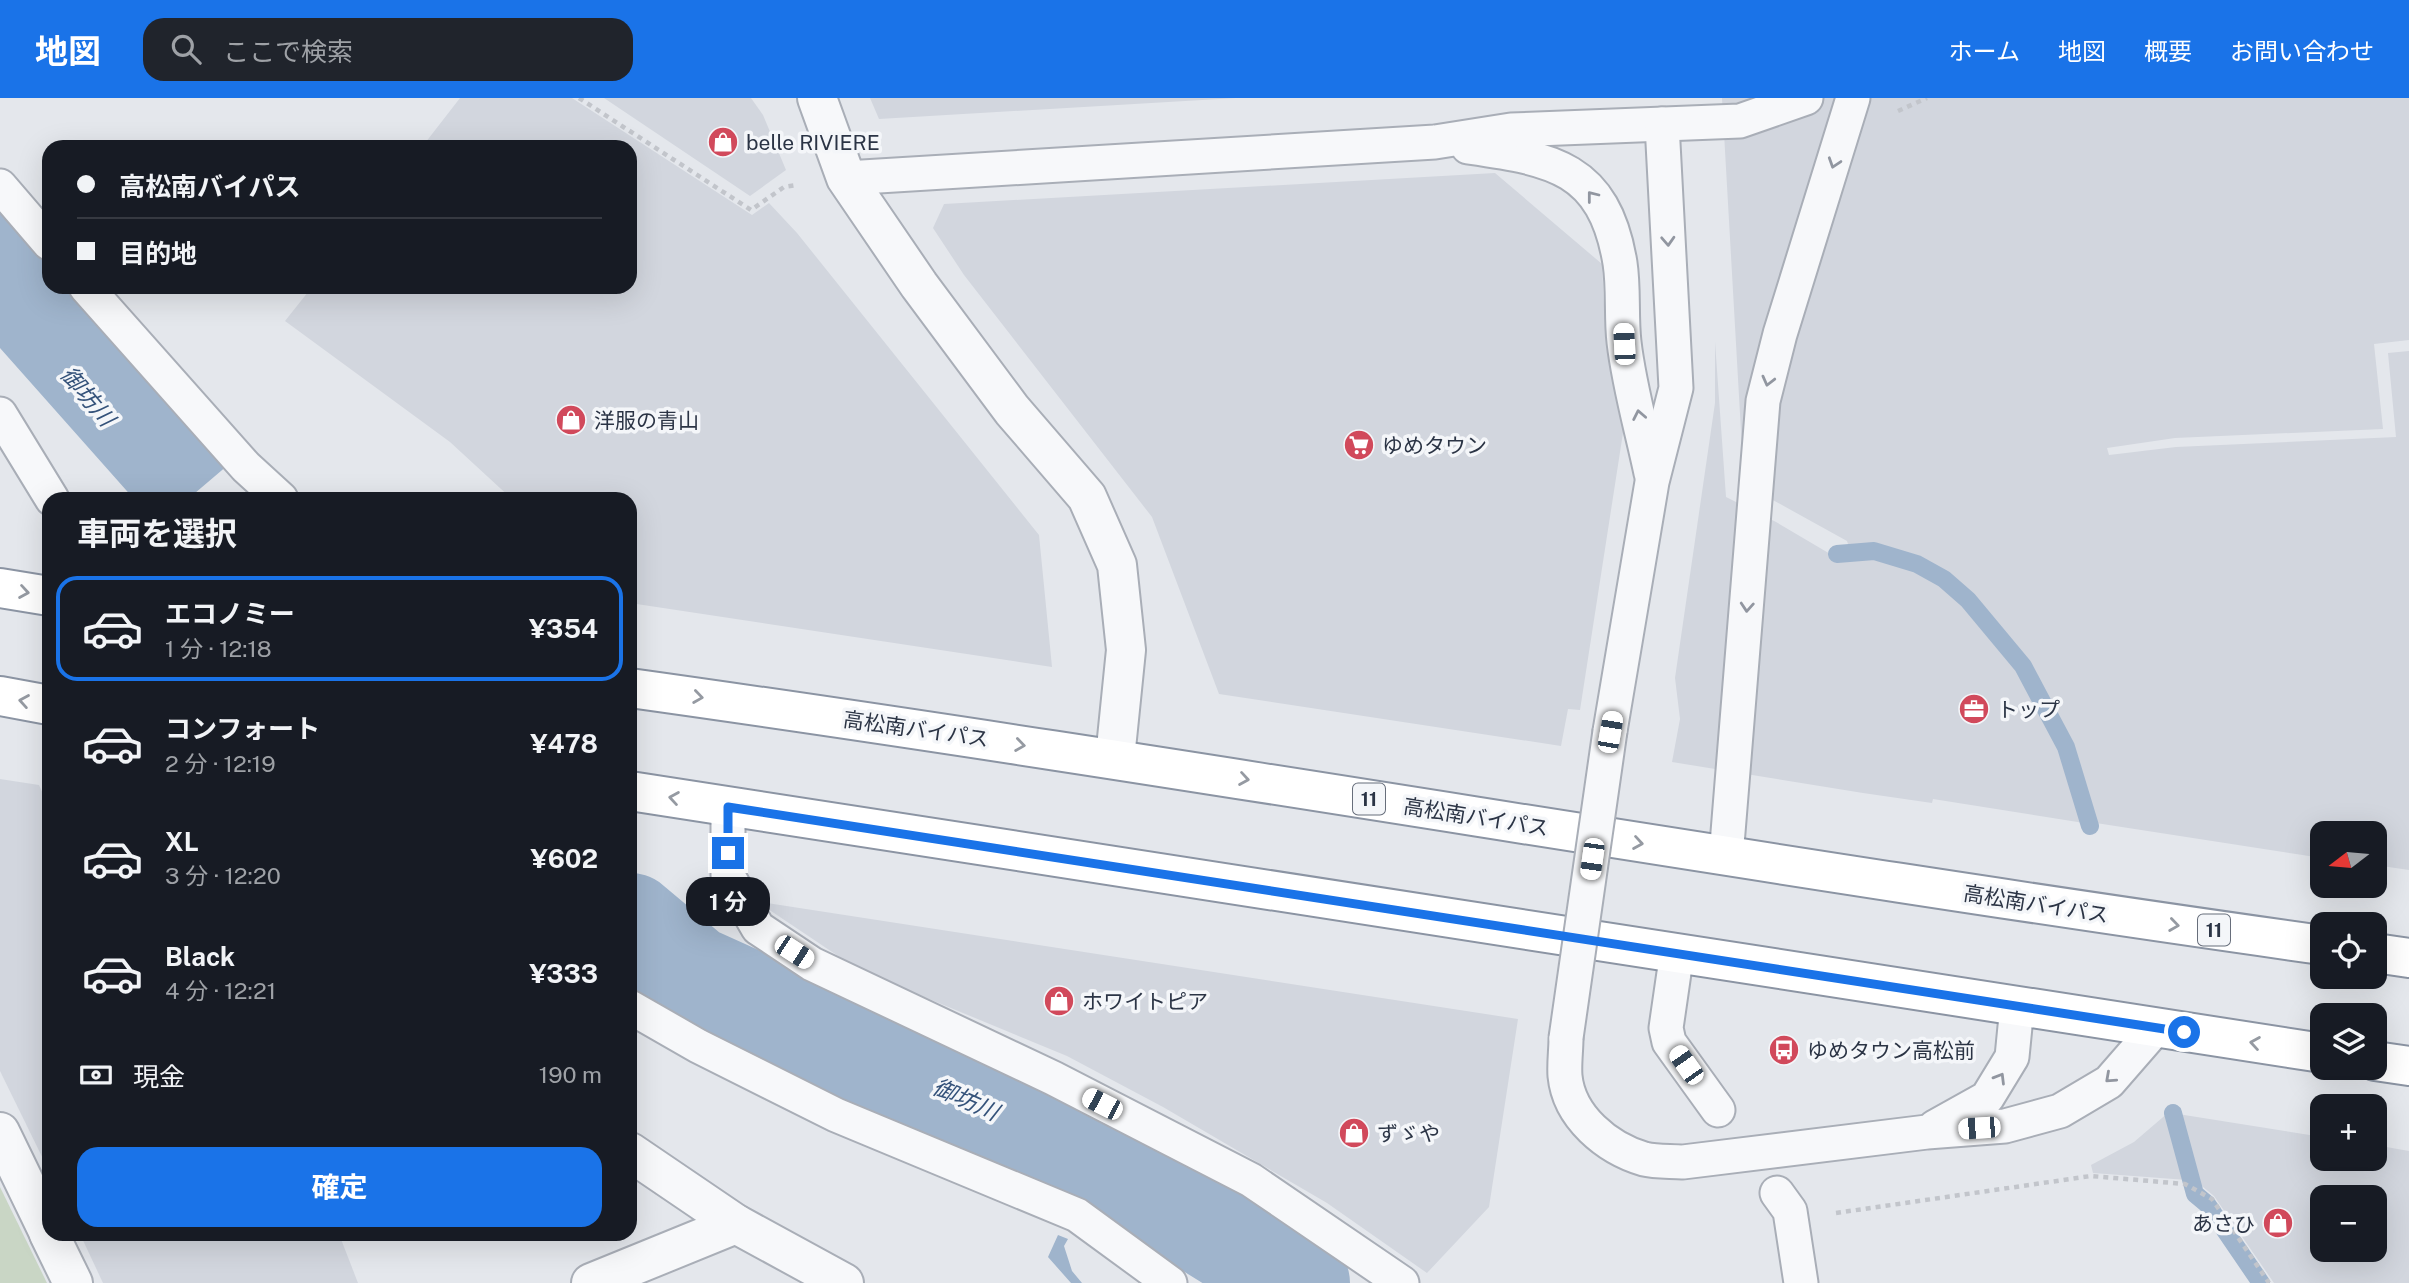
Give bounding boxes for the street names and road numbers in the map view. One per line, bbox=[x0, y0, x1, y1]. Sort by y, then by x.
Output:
street label: 高松南バイパス bbox=[842, 706, 990, 752]
road number: 11 bbox=[1353, 784, 1385, 814]
street label: 高松南バイパス bbox=[1402, 793, 1550, 841]
street label: 高松南バイパス bbox=[1962, 880, 2110, 928]
road number: 11 bbox=[2198, 915, 2230, 946]

